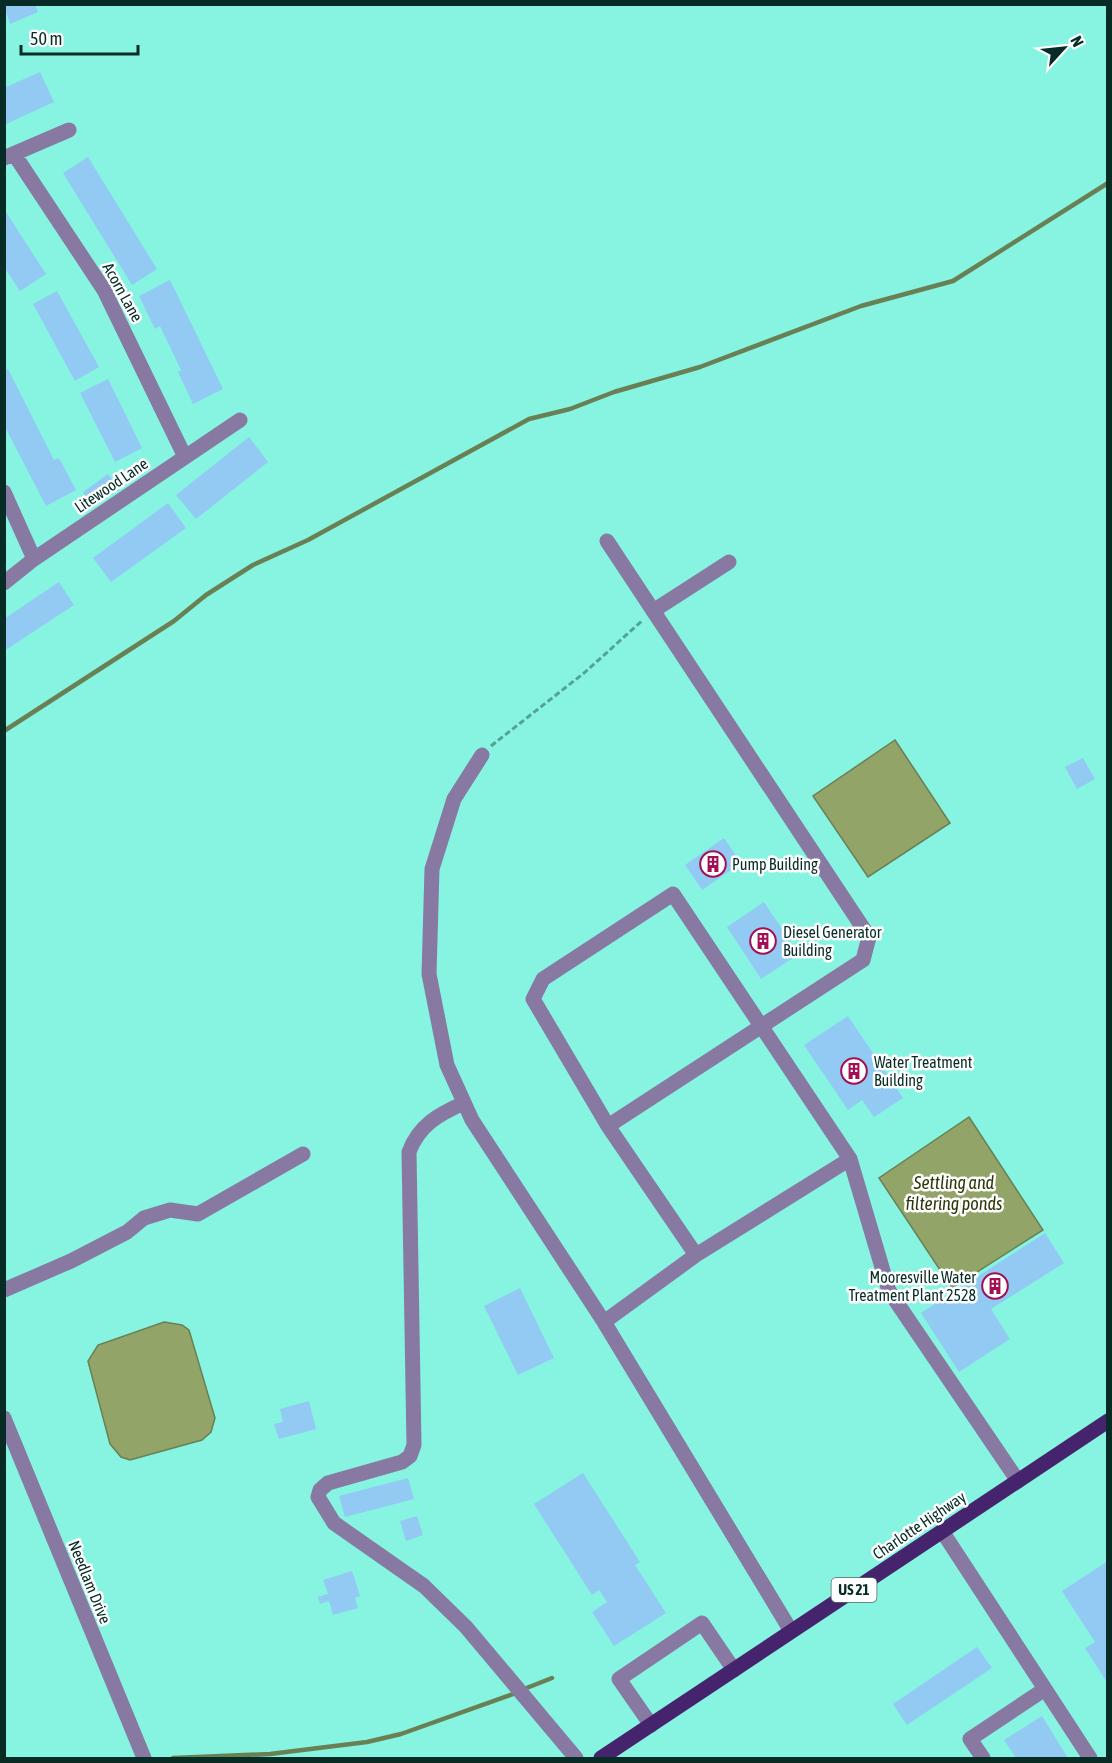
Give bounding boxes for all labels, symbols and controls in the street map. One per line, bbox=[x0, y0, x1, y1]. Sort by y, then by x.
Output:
scale bar bbox=[21, 18, 138, 56]
north arrow bbox=[1034, 18, 1094, 78]
text: 50 m bbox=[30, 28, 62, 49]
text: N bbox=[1067, 33, 1088, 49]
street label: Acorn Lane bbox=[99, 259, 147, 325]
street label: Litewood Lane bbox=[71, 454, 151, 516]
building icon: Pump Building bbox=[698, 849, 728, 879]
place label: Pump Building bbox=[732, 855, 818, 874]
place label: Diesel Generator Building bbox=[783, 923, 882, 960]
building icon: Diesel Generator Building bbox=[748, 926, 778, 956]
place label: Water Treatment Building bbox=[874, 1053, 973, 1090]
building icon: Water Treatment Building bbox=[839, 1056, 869, 1086]
water label: Settling and filtering ponds bbox=[906, 1172, 1002, 1214]
place label: Mooresville Water Treatment Plant 2528 bbox=[848, 1268, 976, 1304]
building icon: Mooresville Water Treatment Plant 2528 bbox=[980, 1271, 1010, 1301]
street label: Charlotte Highway bbox=[869, 1487, 970, 1564]
street label: Needlam Drive bbox=[65, 1538, 115, 1626]
road number: US 21 bbox=[832, 1578, 876, 1602]

